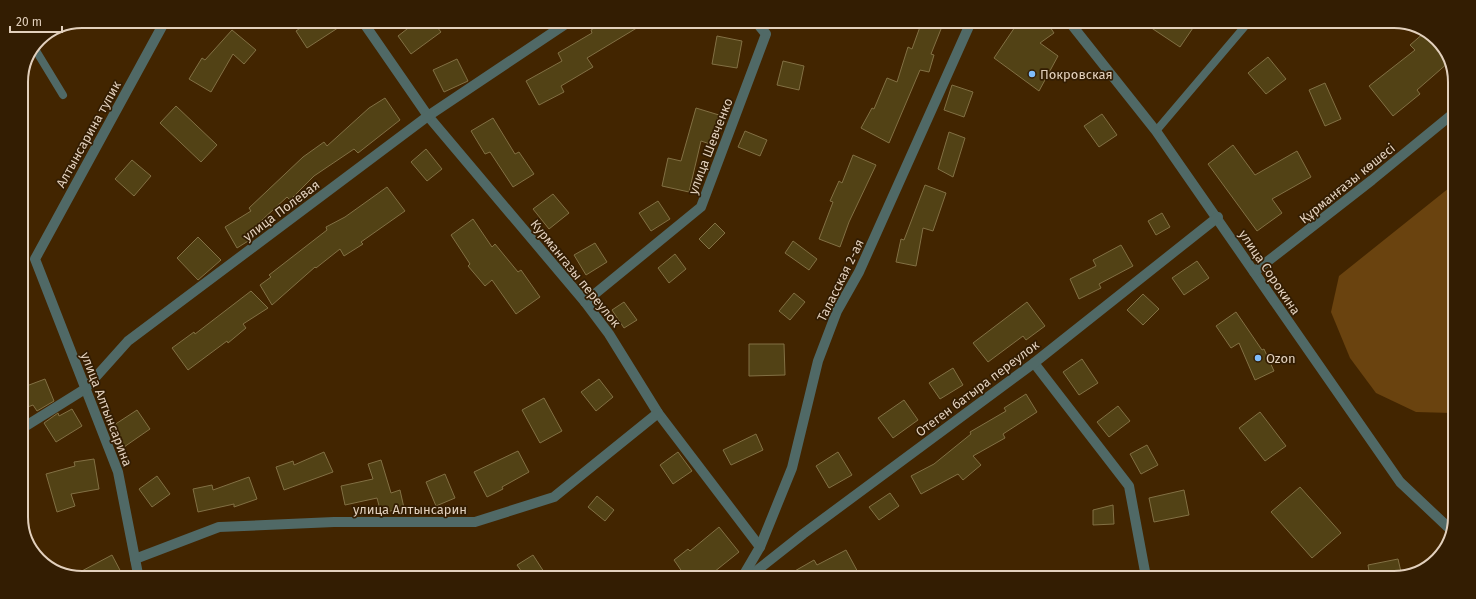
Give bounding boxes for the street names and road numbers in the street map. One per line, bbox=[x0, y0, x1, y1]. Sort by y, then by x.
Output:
street label: Алтынсарина тупик bbox=[53, 78, 124, 190]
street label: улица Шевченко bbox=[685, 96, 736, 197]
street label: Құрманғазы көшесі bbox=[1297, 140, 1398, 226]
street label: улица Полевая bbox=[240, 177, 323, 244]
street label: Курмангазы переулок bbox=[528, 216, 624, 330]
street label: улица Сорокина bbox=[1236, 227, 1303, 317]
street label: Таласская 2-ая bbox=[814, 237, 867, 324]
street label: Отеген батыра переулок bbox=[913, 337, 1042, 440]
street label: улица Алтынсарина bbox=[78, 350, 135, 468]
street label: улица Алтынсарин bbox=[353, 502, 467, 517]

